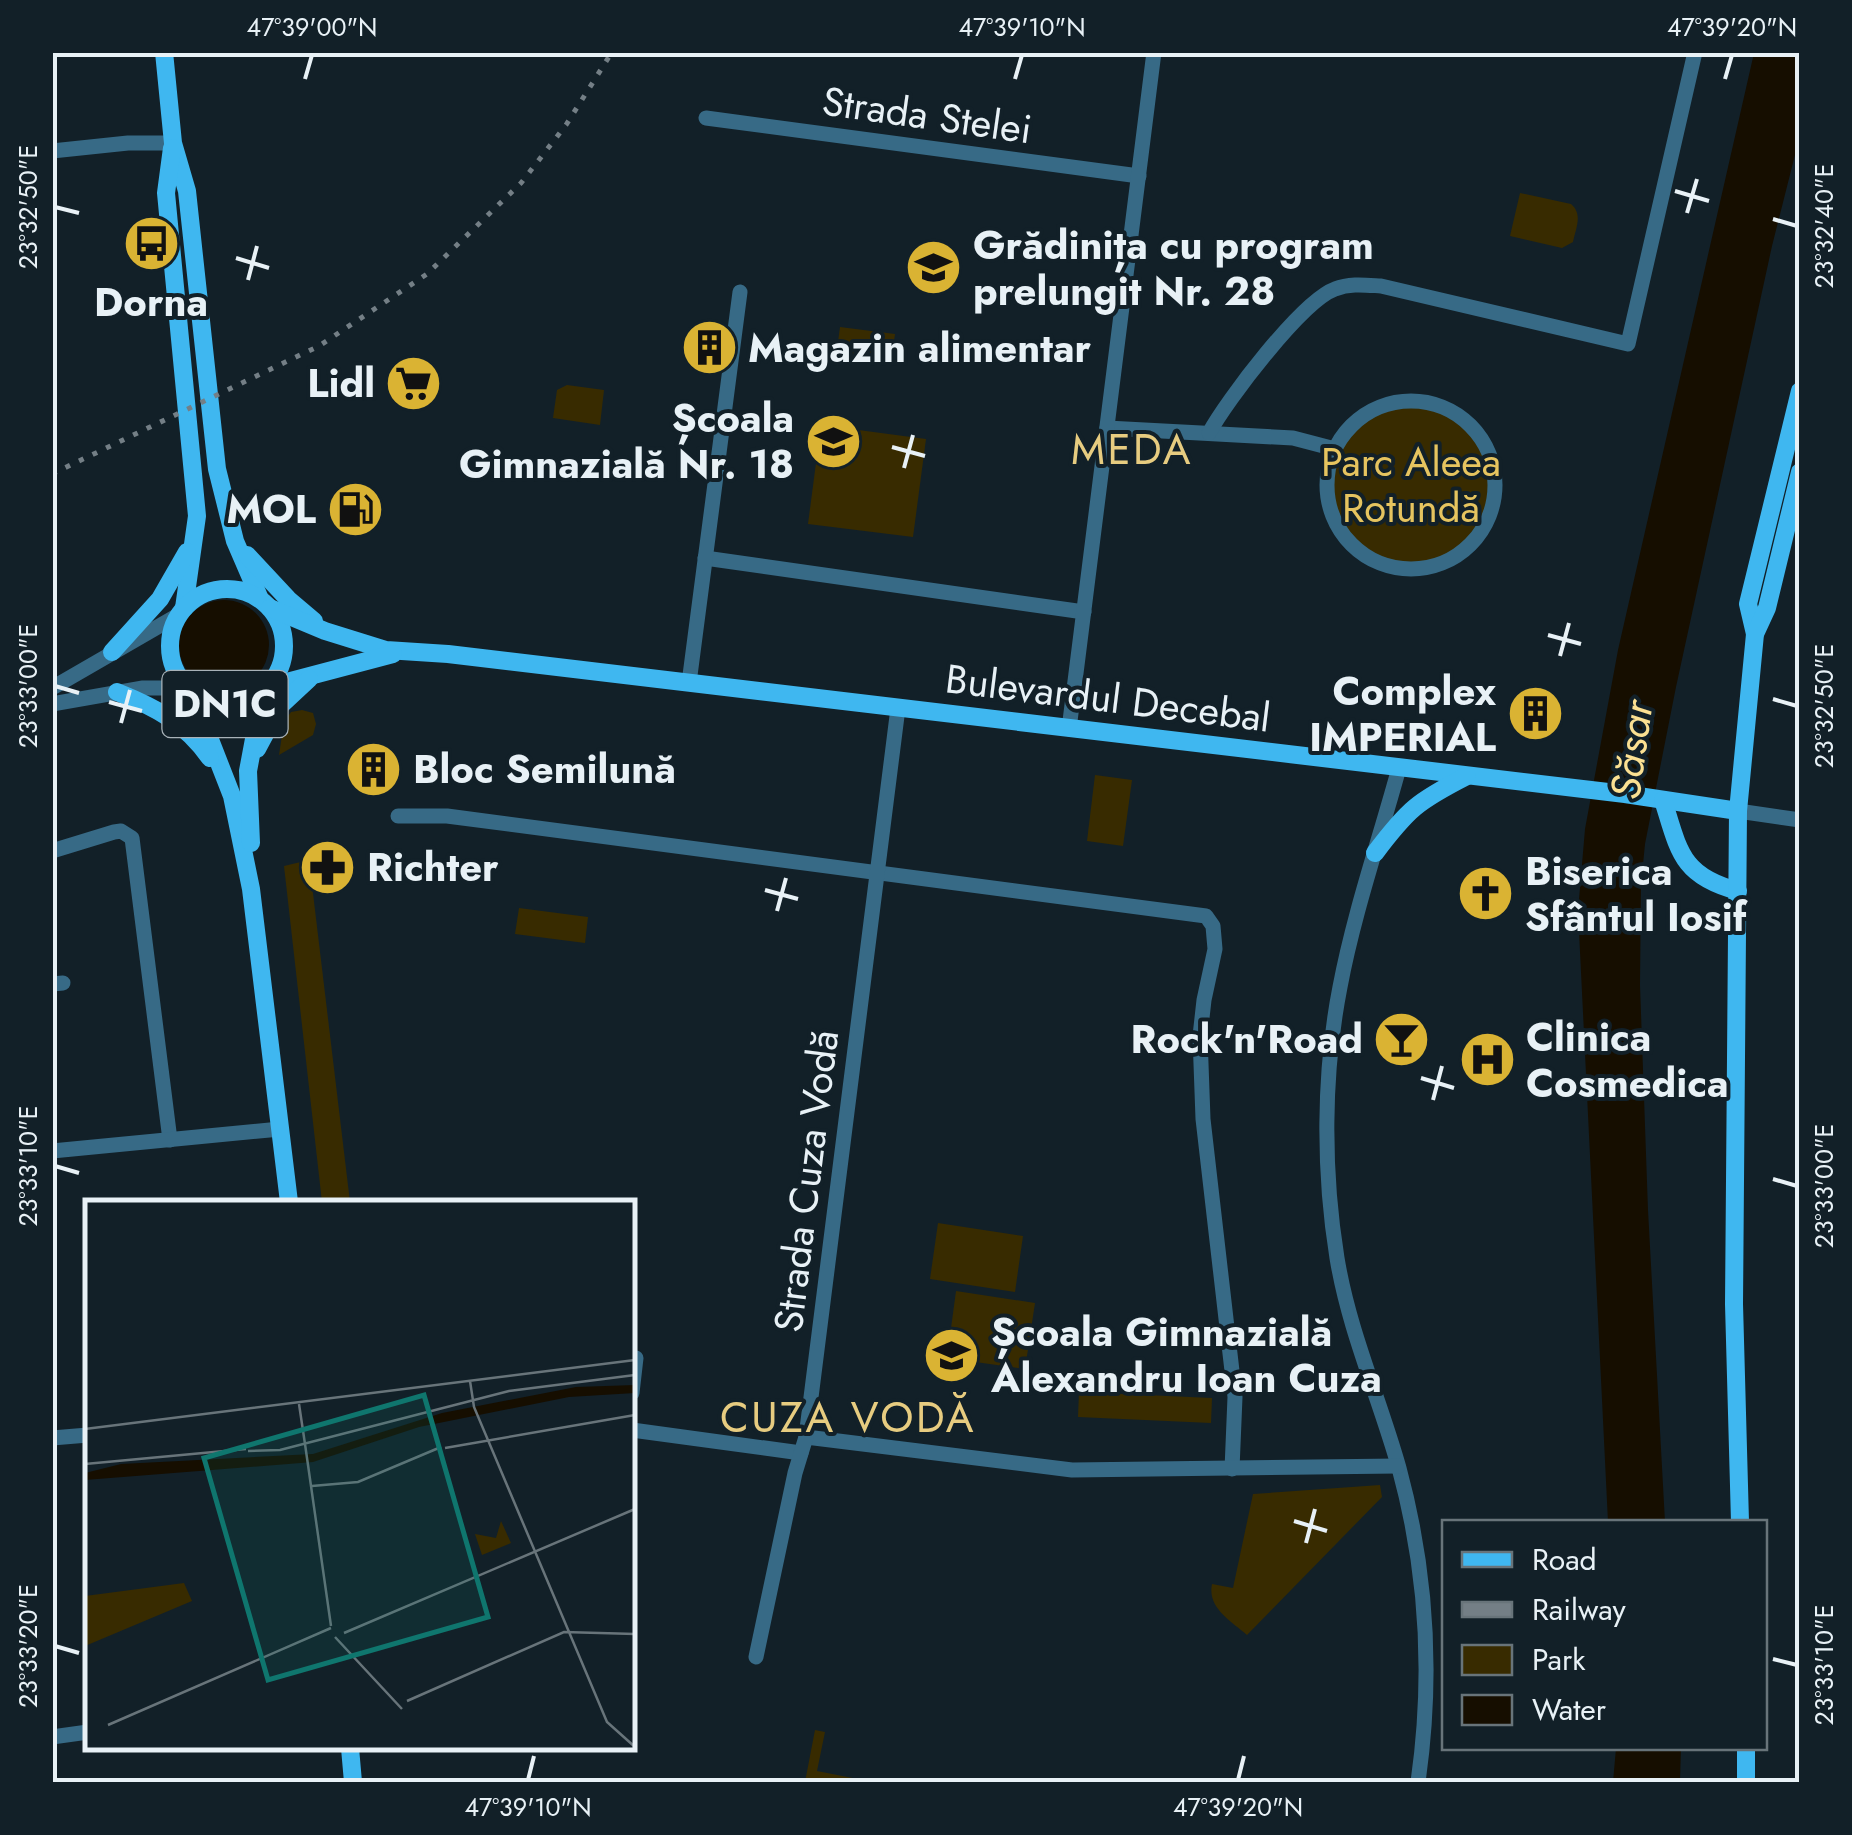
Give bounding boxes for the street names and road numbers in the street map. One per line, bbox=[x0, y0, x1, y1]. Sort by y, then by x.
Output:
street label: Strada Stelei bbox=[819, 72, 1035, 158]
street label: Bulevardul Decebal bbox=[942, 649, 1274, 747]
road number: DN1C bbox=[162, 671, 288, 737]
street label: Strada Cuza Vodă bbox=[759, 1027, 853, 1335]

